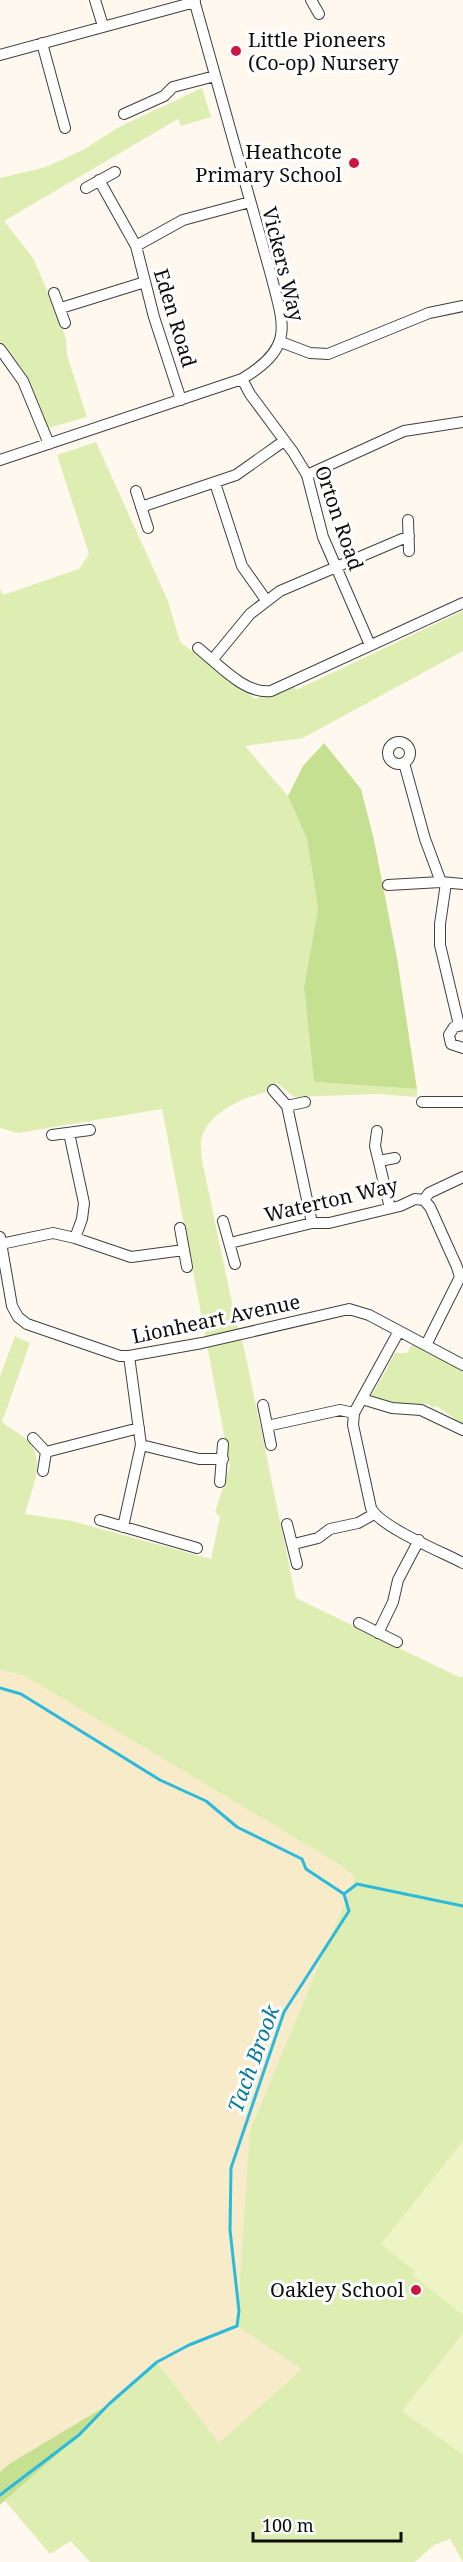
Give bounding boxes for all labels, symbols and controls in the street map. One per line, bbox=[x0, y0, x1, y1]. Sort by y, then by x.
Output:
place label: Little Pioneers (Co-op) Nursery bbox=[248, 26, 399, 76]
marker: Little Pioneers (Co-op) Nursery bbox=[229, 44, 243, 58]
place label: Heathcote Primary School bbox=[195, 138, 342, 188]
marker: Heathcote Primary School bbox=[347, 156, 361, 170]
street label: Vickers Way bbox=[256, 204, 311, 325]
street label: Eden Road bbox=[148, 265, 203, 370]
street label: Orton Road bbox=[309, 462, 370, 574]
street label: Waterton Way bbox=[261, 1171, 401, 1228]
street label: Lionheart Avenue bbox=[129, 1288, 302, 1350]
water label: Tach Brook bbox=[221, 2000, 286, 2116]
place label: Oakley School bbox=[270, 2276, 404, 2303]
marker: Oakley School bbox=[409, 2283, 423, 2297]
scale bar bbox=[253, 2505, 402, 2543]
text: 100 m bbox=[262, 2513, 314, 2537]

